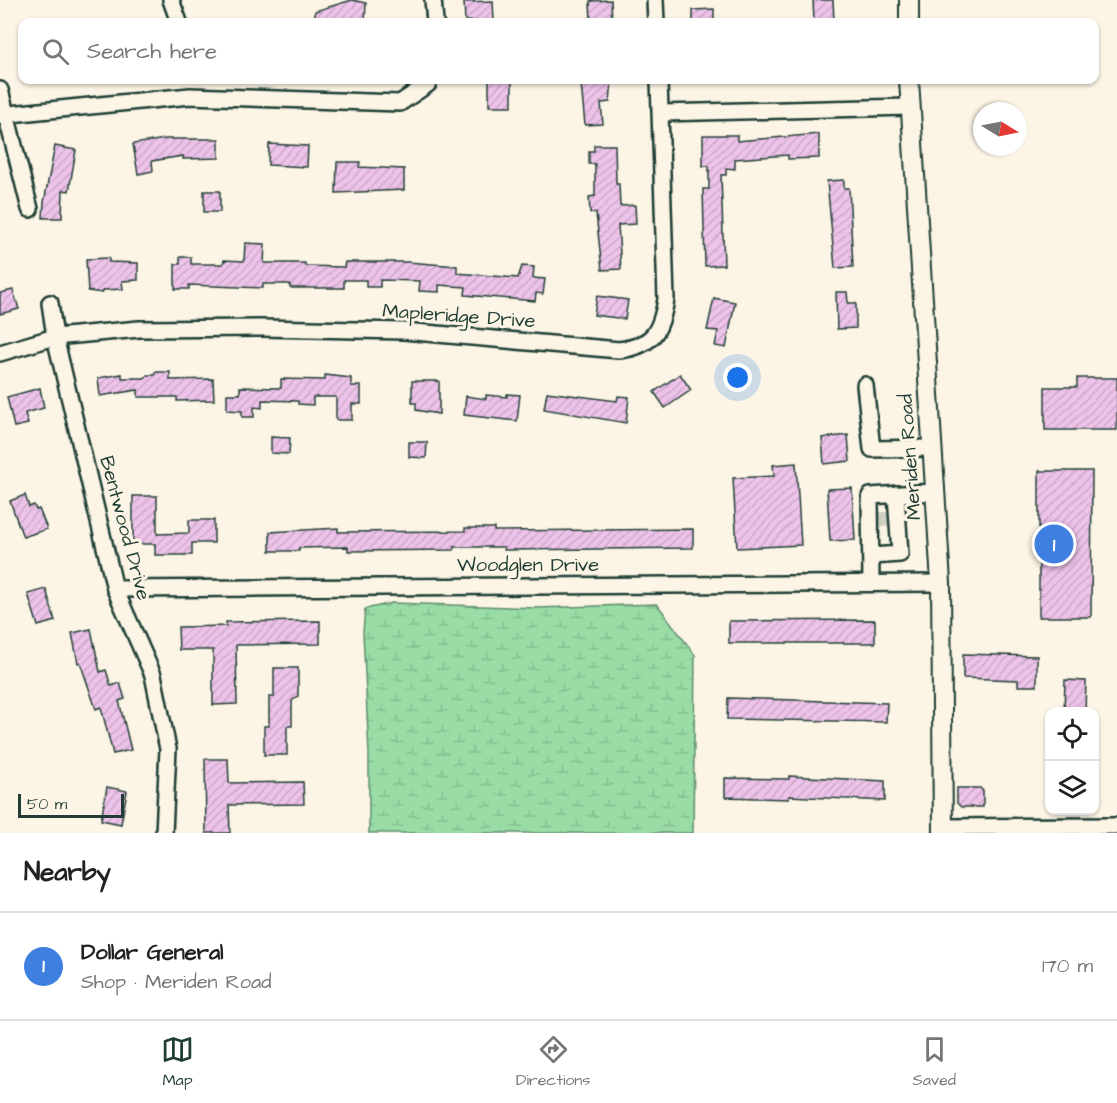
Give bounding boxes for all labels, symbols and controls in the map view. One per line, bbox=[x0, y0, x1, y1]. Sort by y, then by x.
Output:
search box bbox=[18, 18, 1099, 84]
icon: search bbox=[39, 35, 72, 68]
text: Search here bbox=[87, 36, 217, 67]
north arrow bbox=[973, 102, 1027, 156]
street label: Mapleridge Drive bbox=[381, 297, 537, 336]
your location bbox=[723, 363, 752, 392]
street label: Meriden Road bbox=[892, 393, 928, 521]
street label: Bentwood Drive bbox=[92, 453, 158, 603]
pin: 1 bbox=[1034, 522, 1074, 566]
street label: Woodglen Drive bbox=[457, 551, 599, 580]
map controls bbox=[1045, 707, 1099, 815]
button: locate bbox=[1045, 707, 1099, 761]
button: layers bbox=[1045, 761, 1099, 815]
scale bar bbox=[18, 791, 124, 818]
text: 50 m bbox=[27, 793, 67, 815]
text: Nearby bbox=[24, 854, 111, 890]
text: Dollar General bbox=[81, 937, 224, 968]
text: 1 bbox=[42, 952, 45, 980]
text: 170 m bbox=[1042, 952, 1093, 980]
text: Shop · Meriden Road bbox=[81, 968, 271, 996]
tab: Map bbox=[161, 1033, 194, 1091]
tab: Directions bbox=[516, 1033, 590, 1091]
tab: Saved bbox=[912, 1033, 956, 1091]

